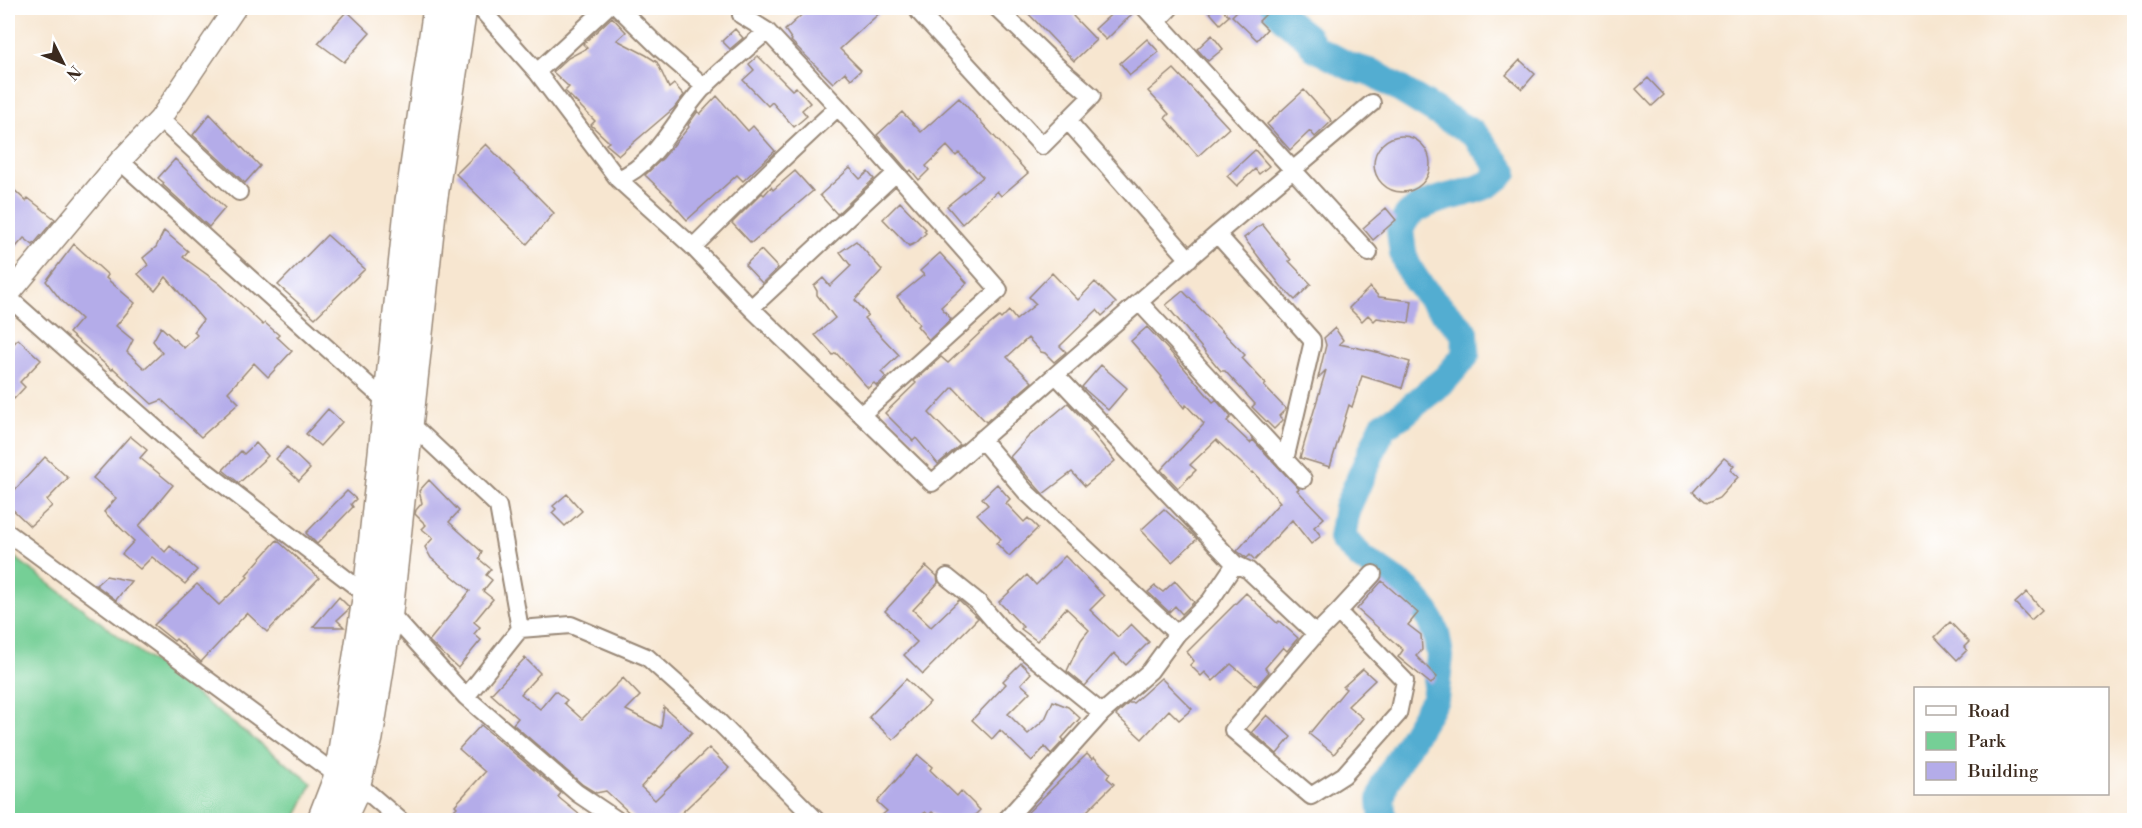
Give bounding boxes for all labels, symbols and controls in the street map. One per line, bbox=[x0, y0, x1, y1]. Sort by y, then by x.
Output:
north arrow bbox=[33, 33, 93, 93]
text: N bbox=[61, 61, 85, 84]
legend bbox=[1914, 687, 2109, 795]
text: Road bbox=[1968, 700, 2011, 723]
text: Park bbox=[1968, 730, 2007, 753]
text: Building bbox=[1967, 760, 2039, 783]

